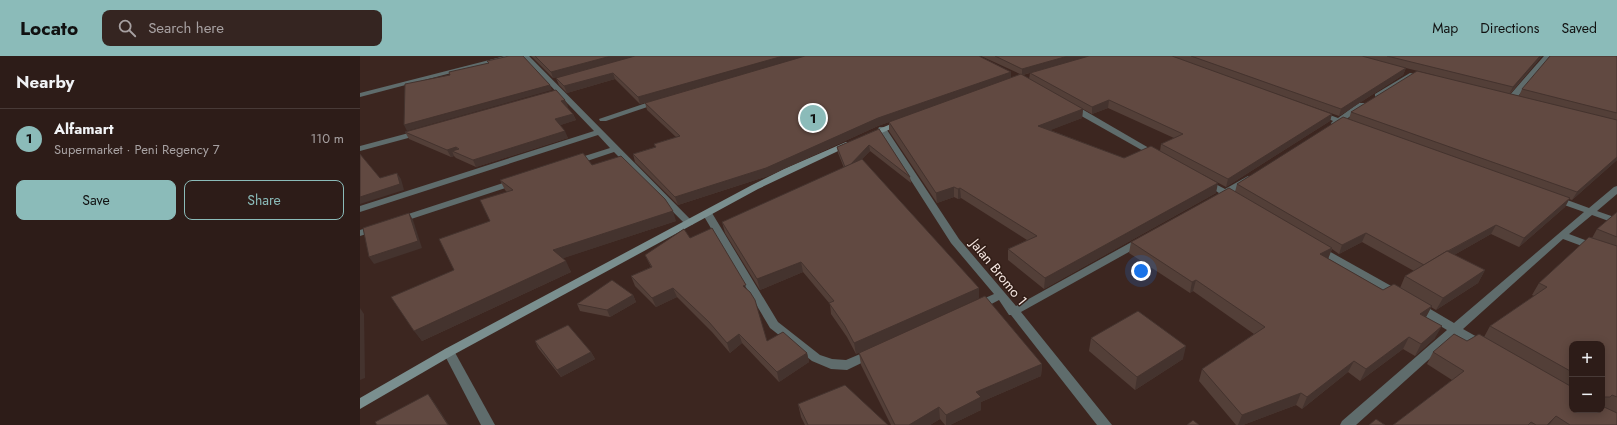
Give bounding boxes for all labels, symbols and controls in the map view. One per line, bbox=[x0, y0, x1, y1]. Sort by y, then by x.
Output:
search box bbox=[102, 10, 382, 46]
text: Locato bbox=[20, 15, 78, 42]
icon: search bbox=[116, 17, 138, 39]
text: Search here bbox=[148, 17, 224, 39]
text: Map bbox=[1432, 18, 1458, 38]
text: Directions bbox=[1480, 18, 1540, 38]
text: Saved bbox=[1562, 18, 1597, 38]
text: Nearby bbox=[16, 70, 74, 94]
pin: 1 bbox=[800, 103, 826, 133]
text: Alfamart bbox=[54, 118, 114, 140]
text: 1 bbox=[26, 129, 32, 148]
text: 110 m bbox=[310, 129, 344, 148]
text: Supermarket · Peni Regency 7 bbox=[54, 140, 220, 159]
button: Save bbox=[16, 180, 176, 220]
button: Share bbox=[184, 180, 344, 220]
street label: Jalan Bromo 1 bbox=[965, 233, 1032, 310]
your location bbox=[1131, 261, 1151, 281]
map controls bbox=[1569, 341, 1605, 413]
button: + bbox=[1569, 341, 1605, 377]
button: − bbox=[1569, 377, 1605, 413]

